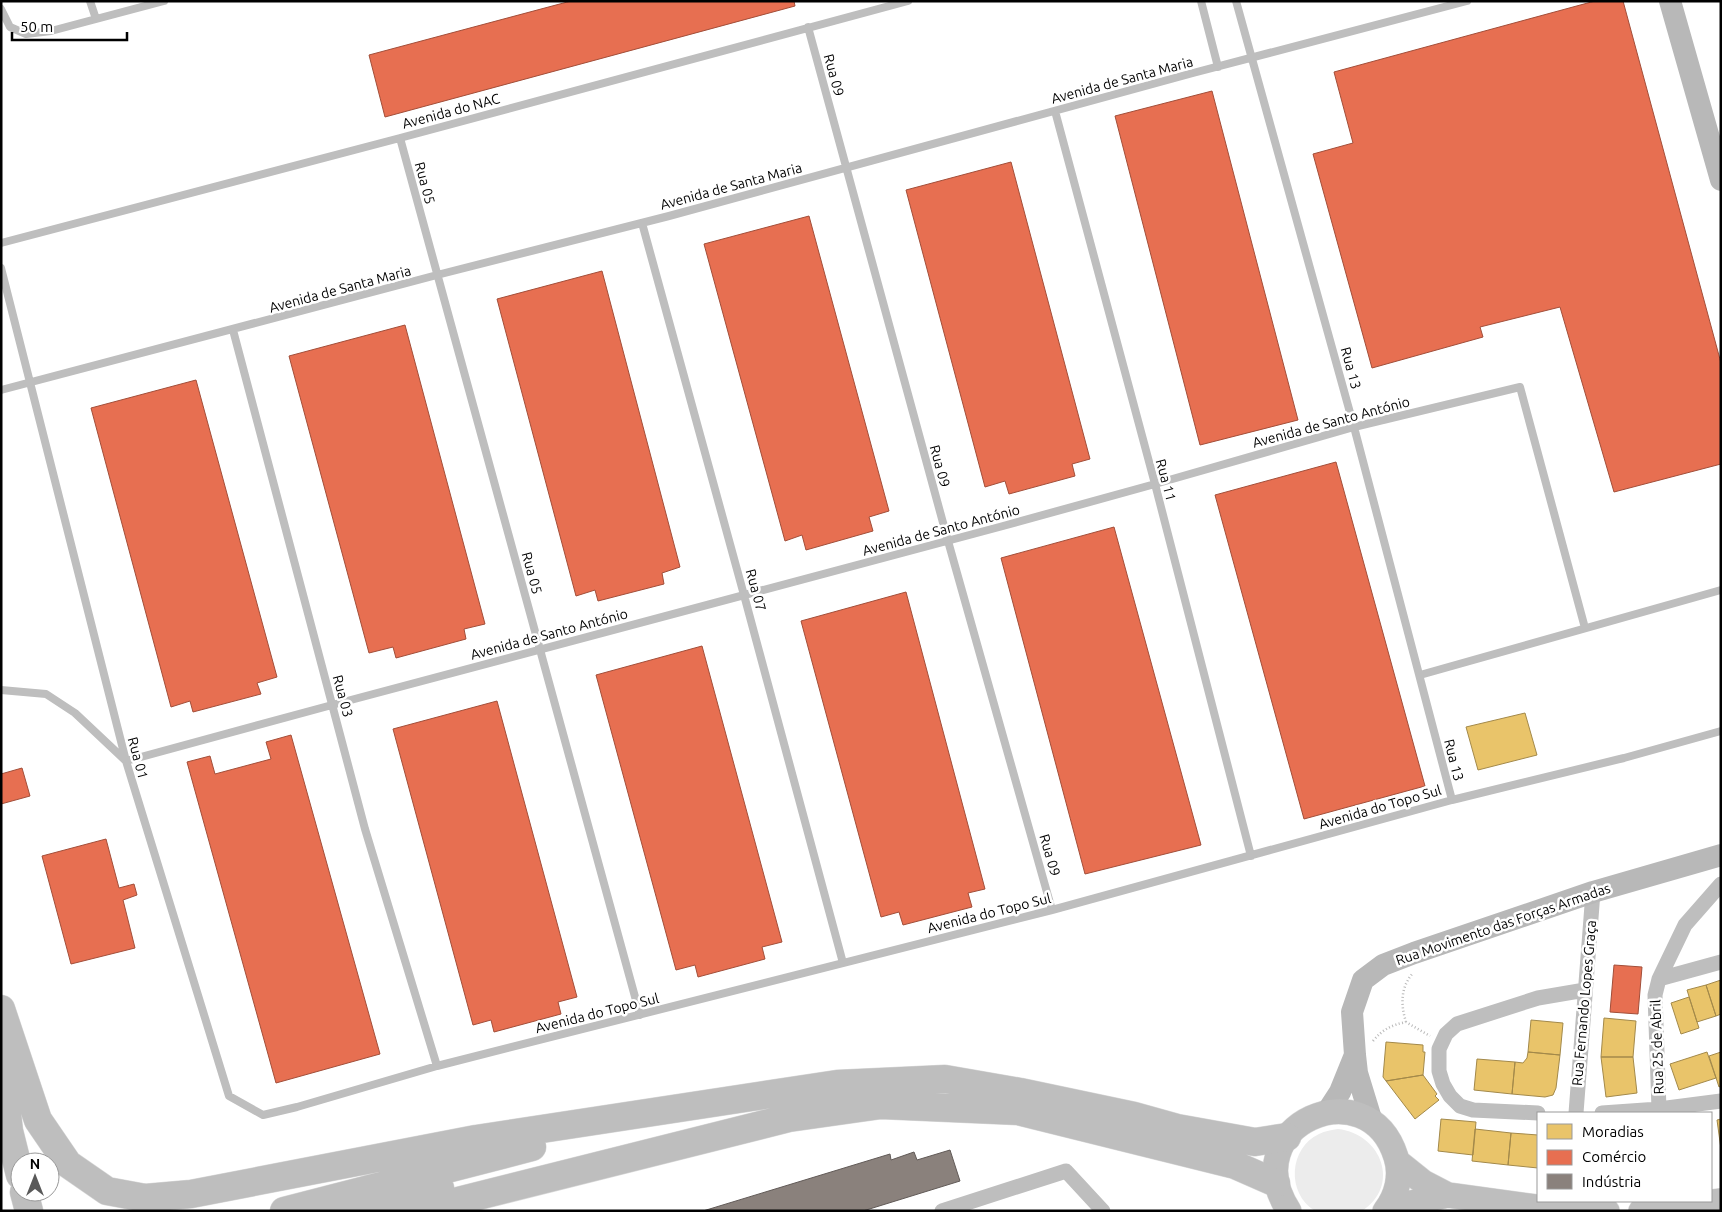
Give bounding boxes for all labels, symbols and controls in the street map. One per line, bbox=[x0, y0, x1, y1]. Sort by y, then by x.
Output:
scale bar bbox=[12, 10, 128, 42]
text: 50 m bbox=[20, 18, 53, 35]
street label: Rua 09 bbox=[821, 52, 847, 98]
street label: Avenida de Santa Maria bbox=[1049, 53, 1195, 107]
street label: Avenida do NAC bbox=[400, 90, 502, 132]
street label: Avenida de Santa Maria bbox=[658, 159, 804, 213]
street label: Rua 05 bbox=[412, 160, 438, 206]
street label: Avenida de Santa Maria bbox=[267, 262, 413, 316]
street label: Rua 13 bbox=[1338, 345, 1364, 391]
street label: Avenida de Santo António bbox=[1251, 393, 1411, 451]
street label: Rua 09 bbox=[927, 443, 953, 489]
street label: Rua 11 bbox=[1153, 457, 1179, 503]
street label: Avenida de Santo António bbox=[861, 501, 1021, 559]
street label: Rua 05 bbox=[519, 550, 545, 596]
street label: Rua 07 bbox=[743, 567, 769, 613]
street label: Avenida de Santo António bbox=[469, 605, 629, 663]
street label: Rua 03 bbox=[330, 673, 356, 719]
street label: Rua 01 bbox=[125, 735, 151, 781]
street label: Rua 13 bbox=[1441, 737, 1467, 783]
street label: Avenida do Topo Sul bbox=[1317, 782, 1444, 832]
street label: Rua 09 bbox=[1036, 832, 1064, 878]
street label: Rua Movimento das Forças Armadas bbox=[1394, 880, 1612, 968]
street label: Avenida do Topo Sul bbox=[925, 890, 1053, 936]
street label: Rua Fernando Lopes Graça bbox=[1569, 920, 1599, 1086]
street label: Avenida do Topo Sul bbox=[533, 990, 661, 1036]
street label: Rua 25 de Abril bbox=[1647, 999, 1667, 1095]
legend bbox=[1537, 1112, 1712, 1202]
text: Moradias bbox=[1582, 1123, 1644, 1140]
text: Comércio bbox=[1582, 1148, 1646, 1165]
north arrow bbox=[10, 1152, 60, 1202]
text: N bbox=[30, 1156, 40, 1172]
text: Indústria bbox=[1582, 1173, 1641, 1190]

